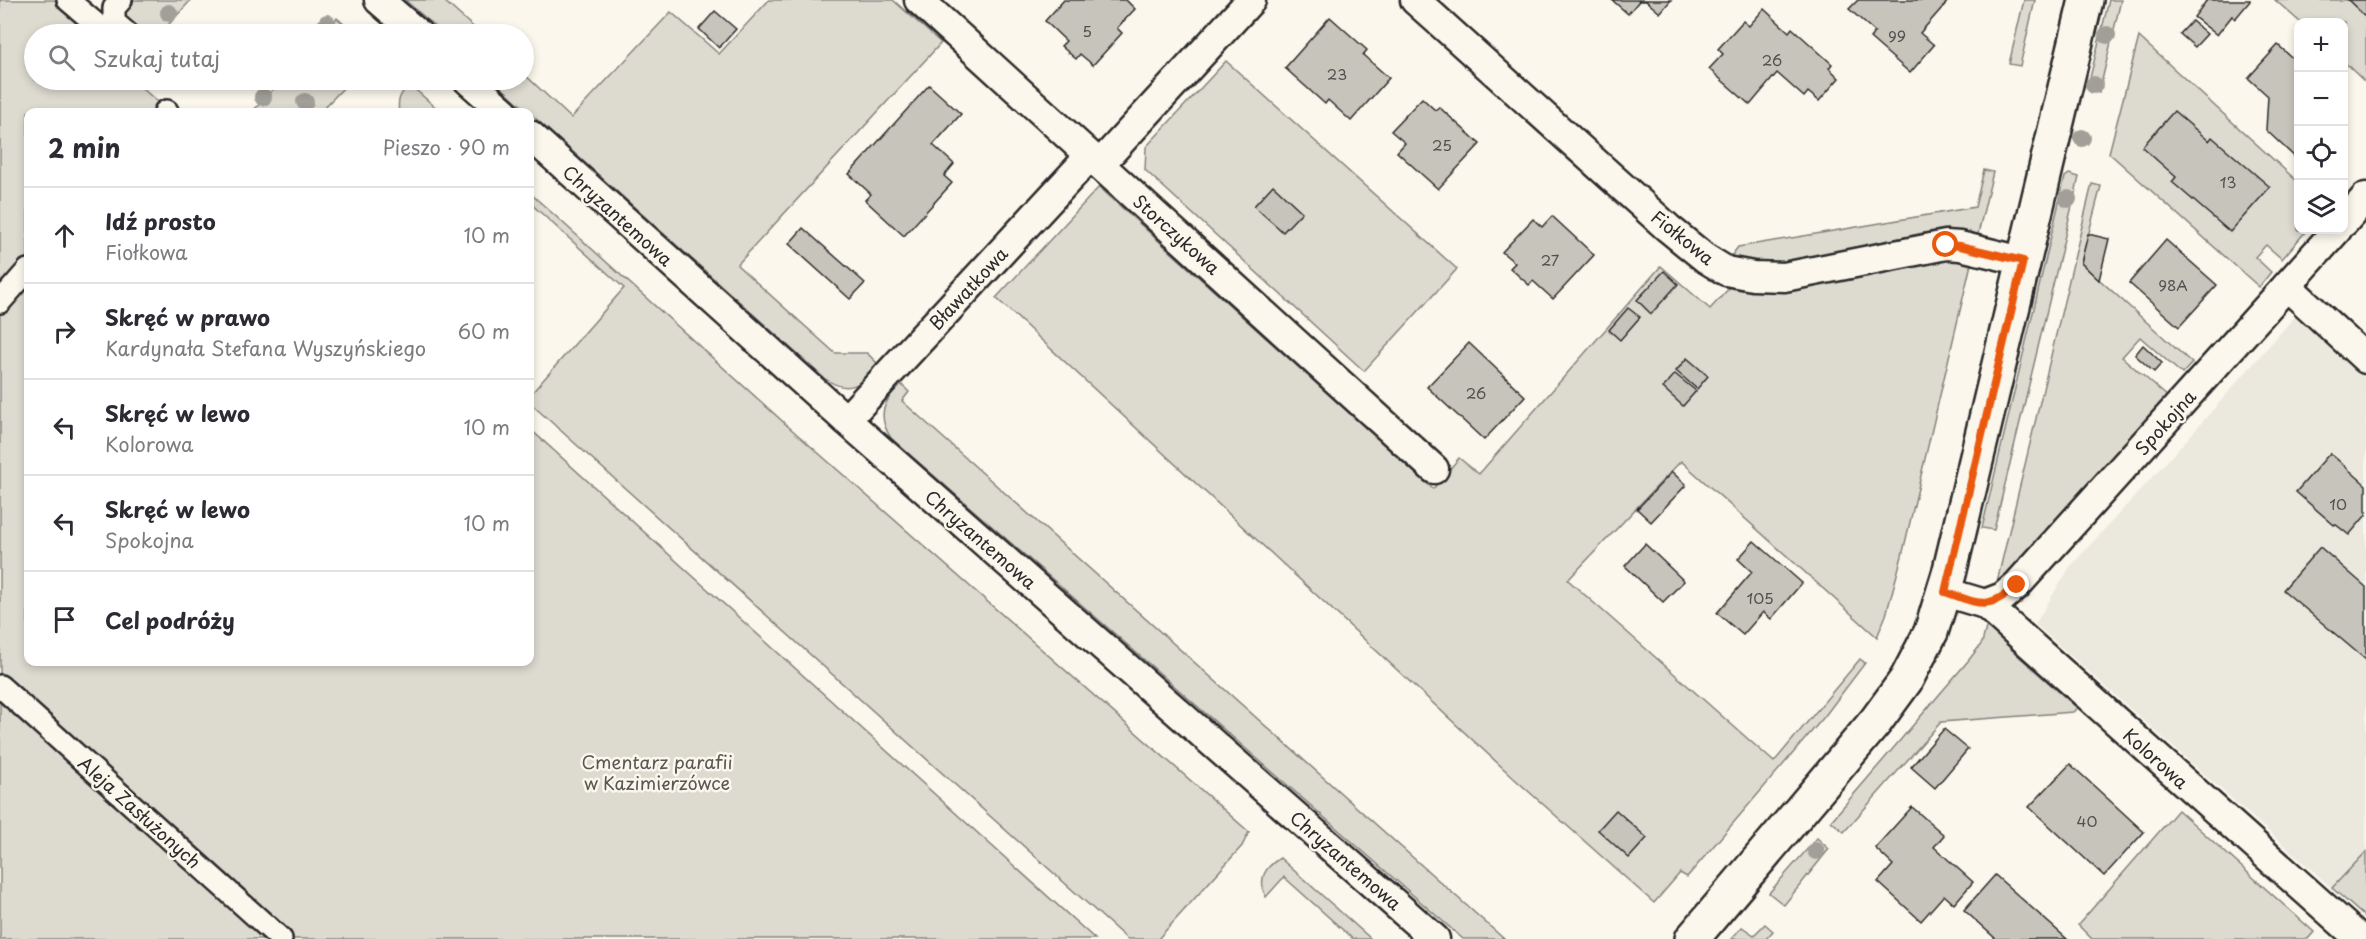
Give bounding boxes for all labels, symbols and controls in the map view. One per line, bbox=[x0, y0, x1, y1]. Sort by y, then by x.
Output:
map controls bbox=[2294, 18, 2348, 234]
button: + bbox=[2294, 18, 2348, 72]
house number: 5 bbox=[1082, 19, 1092, 42]
search box bbox=[24, 24, 534, 90]
house number: 99 bbox=[1888, 24, 1906, 47]
icon: search bbox=[45, 41, 78, 74]
text: Szukaj tutaj bbox=[93, 41, 220, 74]
house number: 26 bbox=[1762, 48, 1782, 71]
house number: 23 bbox=[1327, 62, 1347, 85]
button: − bbox=[2294, 72, 2348, 126]
button: locate bbox=[2294, 126, 2348, 180]
text: 2 min bbox=[48, 128, 121, 167]
text: Pieszo · 90 m bbox=[383, 132, 510, 162]
house number: 25 bbox=[1432, 133, 1452, 156]
street label: Chryzantemowa bbox=[557, 158, 680, 272]
house number: 13 bbox=[2220, 170, 2236, 193]
button: layers bbox=[2294, 180, 2348, 234]
street label: Storczykowa bbox=[1128, 188, 1227, 281]
street label: Fiołkowa bbox=[1646, 203, 1721, 271]
text: Idź prosto bbox=[105, 204, 216, 237]
icon: ahead bbox=[48, 219, 81, 252]
text: 10 m bbox=[463, 220, 510, 250]
route start bbox=[1932, 231, 1958, 257]
text: Fiołkowa bbox=[105, 237, 187, 267]
street label: Bławatkowa bbox=[922, 240, 1014, 336]
house number: 27 bbox=[1541, 248, 1560, 271]
house number: 98A bbox=[2158, 273, 2188, 296]
text: Skręć w prawo bbox=[105, 300, 270, 333]
icon: right bbox=[48, 315, 81, 348]
text: 60 m bbox=[458, 316, 510, 346]
text: Kardynała Stefana Wyszyńskiego bbox=[105, 333, 426, 363]
house number: 26 bbox=[1466, 381, 1486, 404]
street label: Spokojna bbox=[2128, 383, 2202, 461]
text: Skręć w lewo bbox=[105, 396, 250, 429]
icon: left bbox=[48, 411, 81, 444]
text: 10 m bbox=[463, 412, 510, 442]
text: Kolorowa bbox=[105, 429, 193, 459]
street label: Chryzantemowa bbox=[919, 483, 1043, 596]
text: Skręć w lewo bbox=[105, 492, 250, 525]
house number: 10 bbox=[2329, 492, 2347, 515]
icon: left bbox=[48, 507, 81, 540]
text: 10 m bbox=[463, 508, 510, 538]
text: Spokojna bbox=[105, 525, 194, 555]
route end bbox=[2003, 571, 2029, 597]
house number: 105 bbox=[1746, 586, 1774, 609]
icon: arrive bbox=[48, 603, 81, 636]
text: Cel podróży bbox=[105, 603, 235, 636]
street label: Kolorowa bbox=[2117, 721, 2195, 795]
park label: Cmentarz parafii w Kazimierzówce bbox=[581, 748, 733, 796]
street label: Aleja Zasłużonych bbox=[73, 749, 207, 875]
street label: Chryzantemowa bbox=[1284, 804, 1408, 917]
house number: 40 bbox=[2077, 809, 2097, 832]

